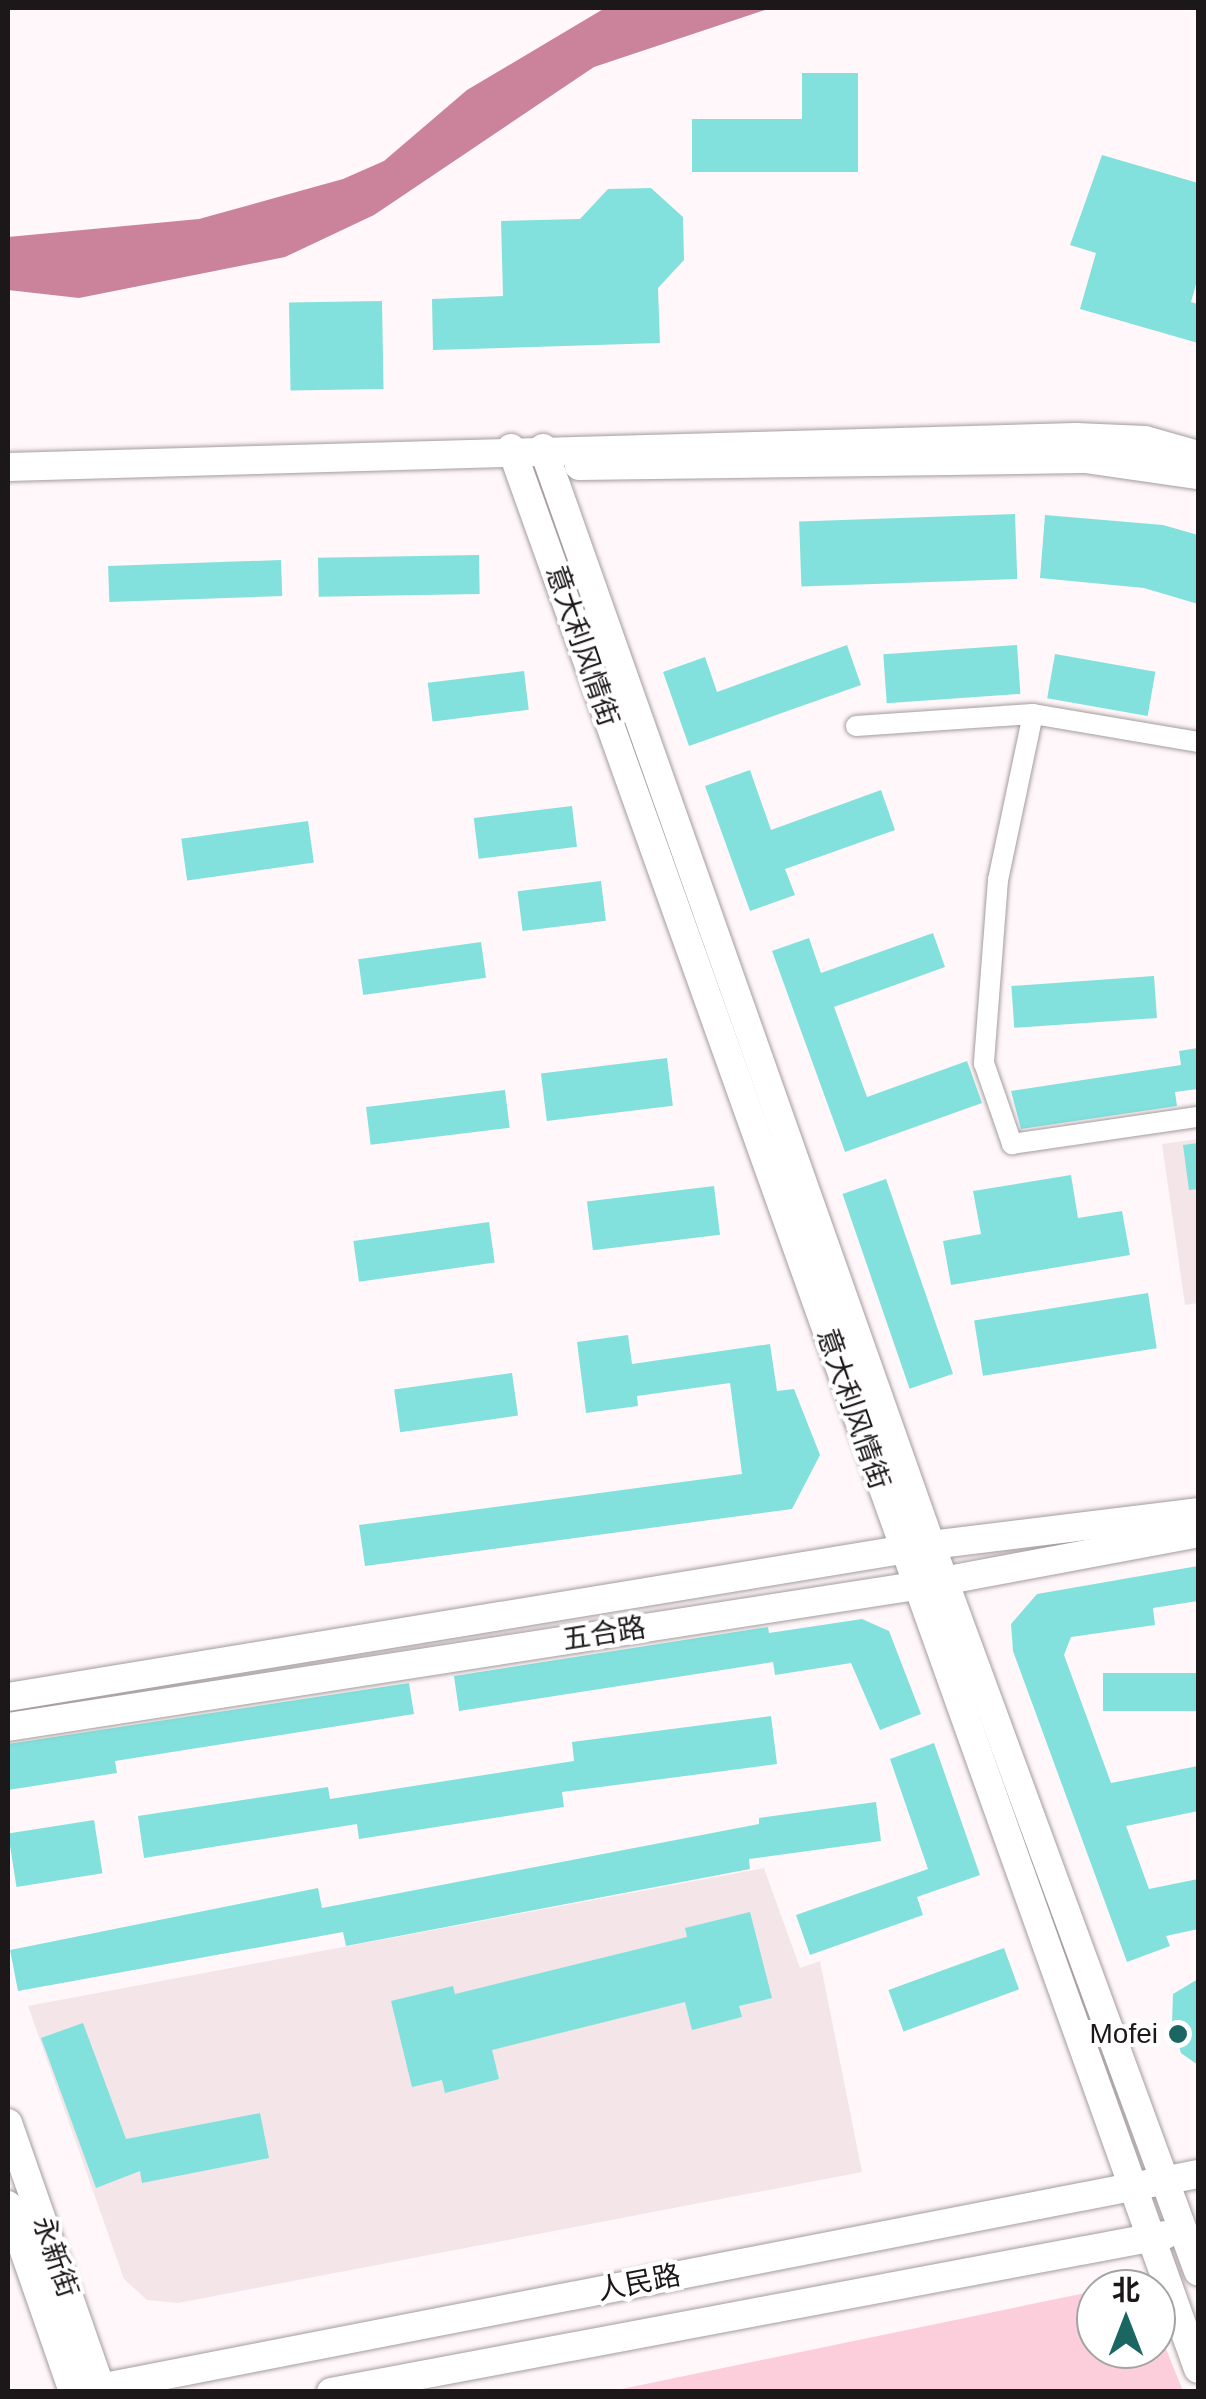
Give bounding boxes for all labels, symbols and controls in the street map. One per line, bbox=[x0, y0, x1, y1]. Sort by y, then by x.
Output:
street label: 意大利风情街 bbox=[539, 561, 625, 731]
street label: 意大利风情街 bbox=[810, 1324, 896, 1494]
street label: 五合路 bbox=[560, 1611, 648, 1657]
place label: Mofei bbox=[1090, 2017, 1158, 2051]
marker: Mofei bbox=[1167, 2023, 1189, 2045]
street label: 永新街 bbox=[25, 2212, 85, 2302]
street label: 人民路 bbox=[595, 2258, 683, 2308]
north arrow bbox=[1076, 2269, 1176, 2369]
text: 北 bbox=[1112, 2275, 1140, 2306]

